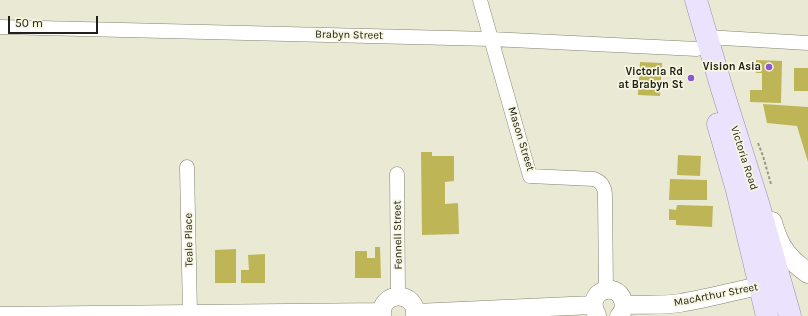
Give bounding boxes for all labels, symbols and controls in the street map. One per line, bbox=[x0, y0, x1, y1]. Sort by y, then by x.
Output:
scale bar bbox=[10, 8, 100, 34]
text: 50 m bbox=[15, 16, 43, 30]
street label: Brabyn Street bbox=[315, 28, 383, 42]
place label: Vision Asia bbox=[703, 60, 761, 74]
marker: Vision Asia bbox=[764, 62, 774, 72]
place label: Victoria Rd at Brabyn St bbox=[618, 65, 683, 91]
marker: Victoria Rd at Brabyn St bbox=[686, 73, 696, 83]
street label: Mason Street bbox=[505, 105, 537, 173]
street label: Victoria Road bbox=[727, 124, 761, 192]
street label: Fennell Street bbox=[391, 200, 405, 270]
street label: Teale Place bbox=[182, 213, 196, 267]
street label: MacArthur Street bbox=[673, 280, 759, 310]

